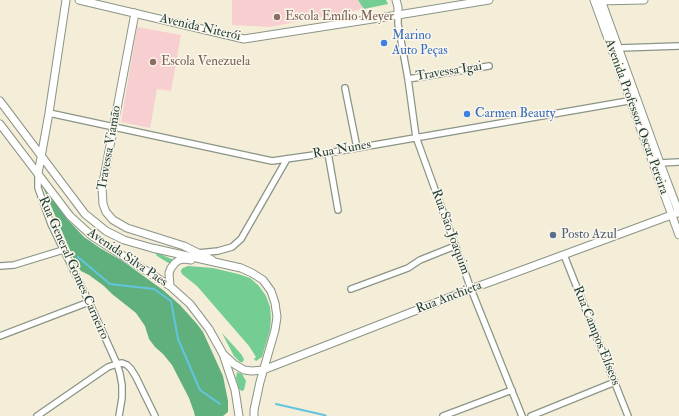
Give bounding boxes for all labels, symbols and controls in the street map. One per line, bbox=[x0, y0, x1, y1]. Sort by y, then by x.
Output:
place label: Escola Emílio Meyer bbox=[285, 9, 394, 25]
street label: Avenida Niterói bbox=[158, 11, 242, 45]
marker: Escola Emílio Meyer bbox=[272, 12, 282, 22]
place label: Marino Auto Peças bbox=[392, 28, 448, 59]
street label: Avenida Professor Oscar Pereira bbox=[601, 37, 671, 197]
marker: Marino Auto Peças bbox=[379, 38, 389, 48]
place label: Escola Venezuela bbox=[161, 54, 250, 70]
marker: Escola Venezuela bbox=[148, 57, 158, 67]
street label: Travessa Igai bbox=[415, 59, 483, 85]
street label: Travessa Viamão bbox=[95, 104, 125, 192]
place label: Carmen Beauty bbox=[475, 106, 555, 122]
marker: Carmen Beauty bbox=[462, 109, 472, 119]
street label: Rua Nunes bbox=[312, 137, 372, 163]
street label: Rua São Joaquim bbox=[427, 187, 473, 277]
street label: Rua General Gomes Carneiro bbox=[34, 194, 112, 342]
street label: Avenida Silva Paes bbox=[84, 225, 170, 291]
place label: Posto Azul bbox=[561, 227, 617, 243]
marker: Posto Azul bbox=[548, 230, 558, 240]
street label: Rua Anchieta bbox=[414, 278, 484, 318]
street label: Rua Campos Elíseos bbox=[569, 284, 623, 388]

